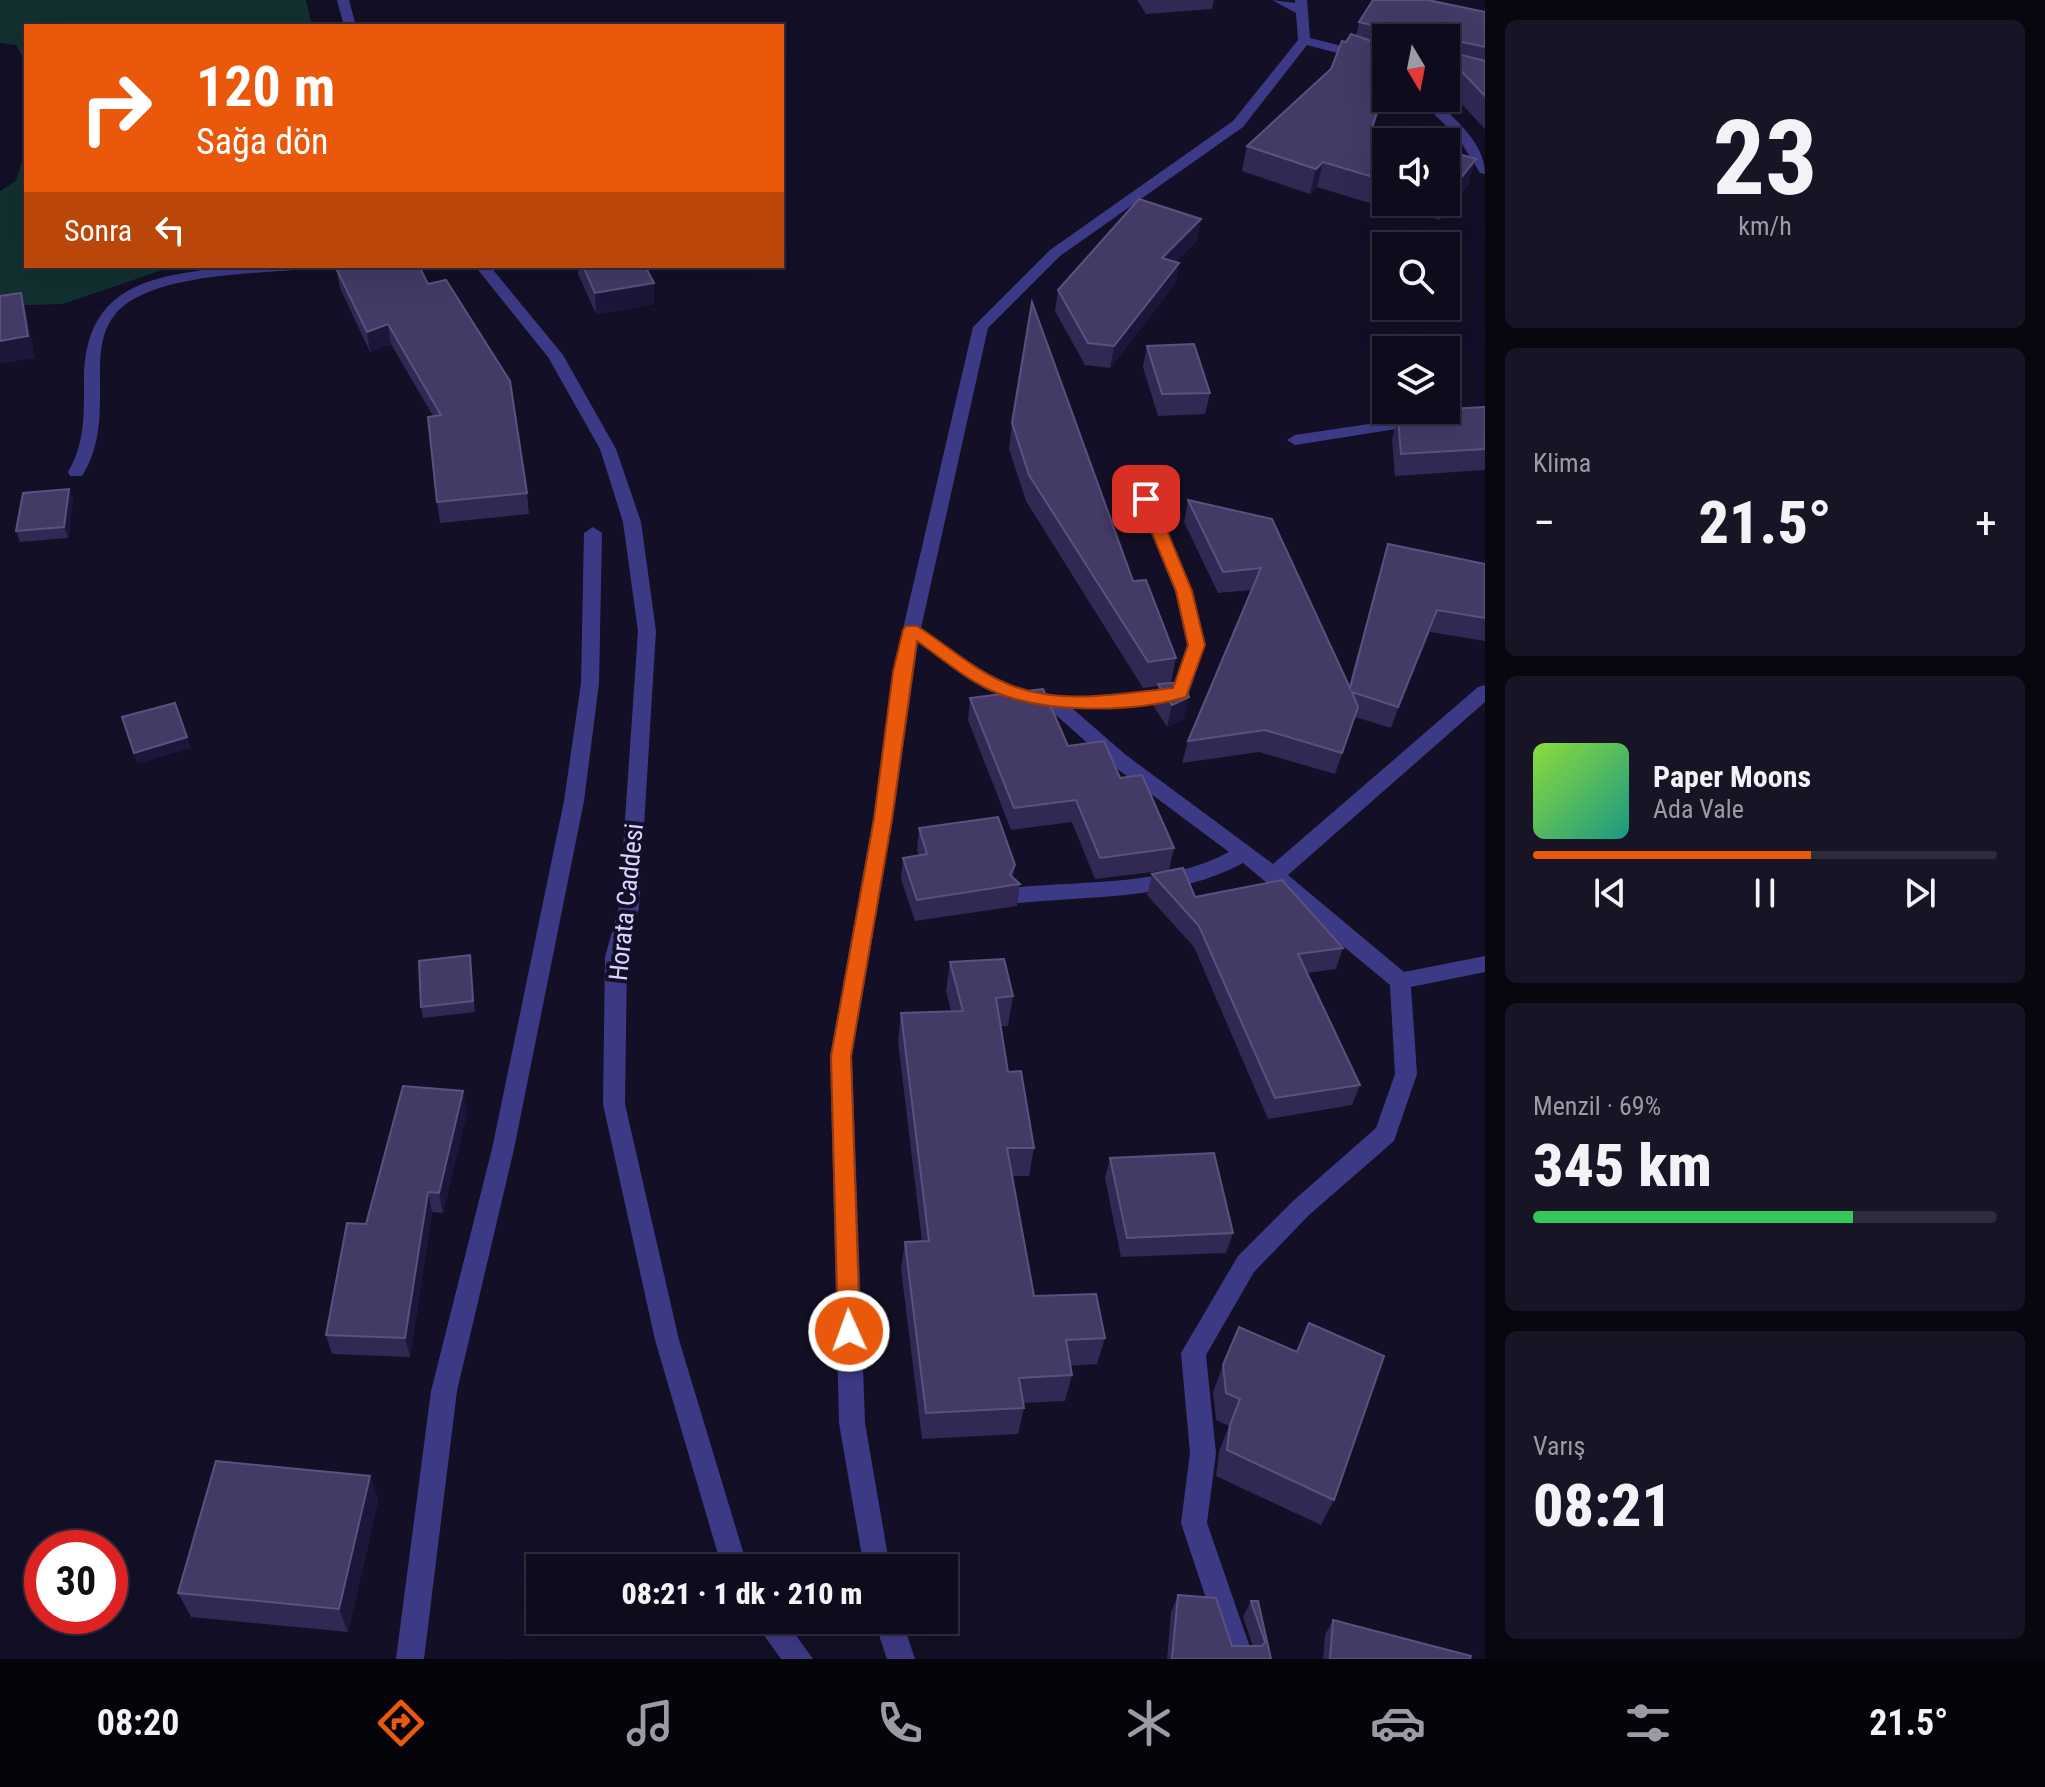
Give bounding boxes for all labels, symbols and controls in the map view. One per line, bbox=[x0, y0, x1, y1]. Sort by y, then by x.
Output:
north arrow bbox=[1372, 24, 1460, 112]
map controls bbox=[1372, 24, 1460, 424]
text: 120 m bbox=[196, 54, 335, 120]
icon: right bbox=[64, 56, 168, 160]
text: 23 bbox=[1712, 98, 1818, 219]
text: Sağa dön bbox=[196, 121, 329, 163]
button: sound bbox=[1372, 128, 1460, 216]
icon: left bbox=[148, 208, 192, 252]
text: km/h bbox=[1738, 211, 1792, 241]
text: Sonra bbox=[64, 213, 132, 248]
button: search bbox=[1372, 232, 1460, 320]
button: layers bbox=[1372, 336, 1460, 424]
text: Klima bbox=[1533, 448, 1591, 478]
pin bbox=[1112, 465, 1180, 533]
icon: arrive bbox=[1124, 477, 1168, 521]
text: 21.5° bbox=[1699, 487, 1832, 558]
text: − bbox=[1533, 497, 1555, 549]
text: + bbox=[1975, 497, 1997, 549]
text: Paper Moons bbox=[1653, 759, 1811, 794]
text: Ada Vale bbox=[1653, 794, 1744, 824]
street label: Horata Caddesi bbox=[603, 822, 649, 982]
icon: previous bbox=[1588, 871, 1632, 915]
icon: pause bbox=[1743, 871, 1787, 915]
icon: next bbox=[1898, 871, 1942, 915]
text: Menzil · 69% bbox=[1533, 1091, 1661, 1121]
text: 345 km bbox=[1533, 1130, 1712, 1201]
position arrow bbox=[807, 1289, 891, 1373]
text: Varış bbox=[1533, 1431, 1585, 1461]
text: 08:21 bbox=[1533, 1470, 1672, 1541]
speed limit sign: 30 bbox=[24, 1530, 128, 1634]
text: 08:21 · 1 dk · 210 m bbox=[621, 1576, 863, 1611]
icon: directions bbox=[373, 1695, 429, 1751]
icon: music bbox=[622, 1695, 678, 1751]
icon: phone bbox=[872, 1695, 928, 1751]
icon: climate bbox=[1121, 1695, 1177, 1751]
icon: car bbox=[1370, 1695, 1426, 1751]
icon: filters bbox=[1620, 1695, 1676, 1751]
text: 08:20 bbox=[97, 1702, 179, 1744]
text: 21.5° bbox=[1869, 1702, 1948, 1744]

